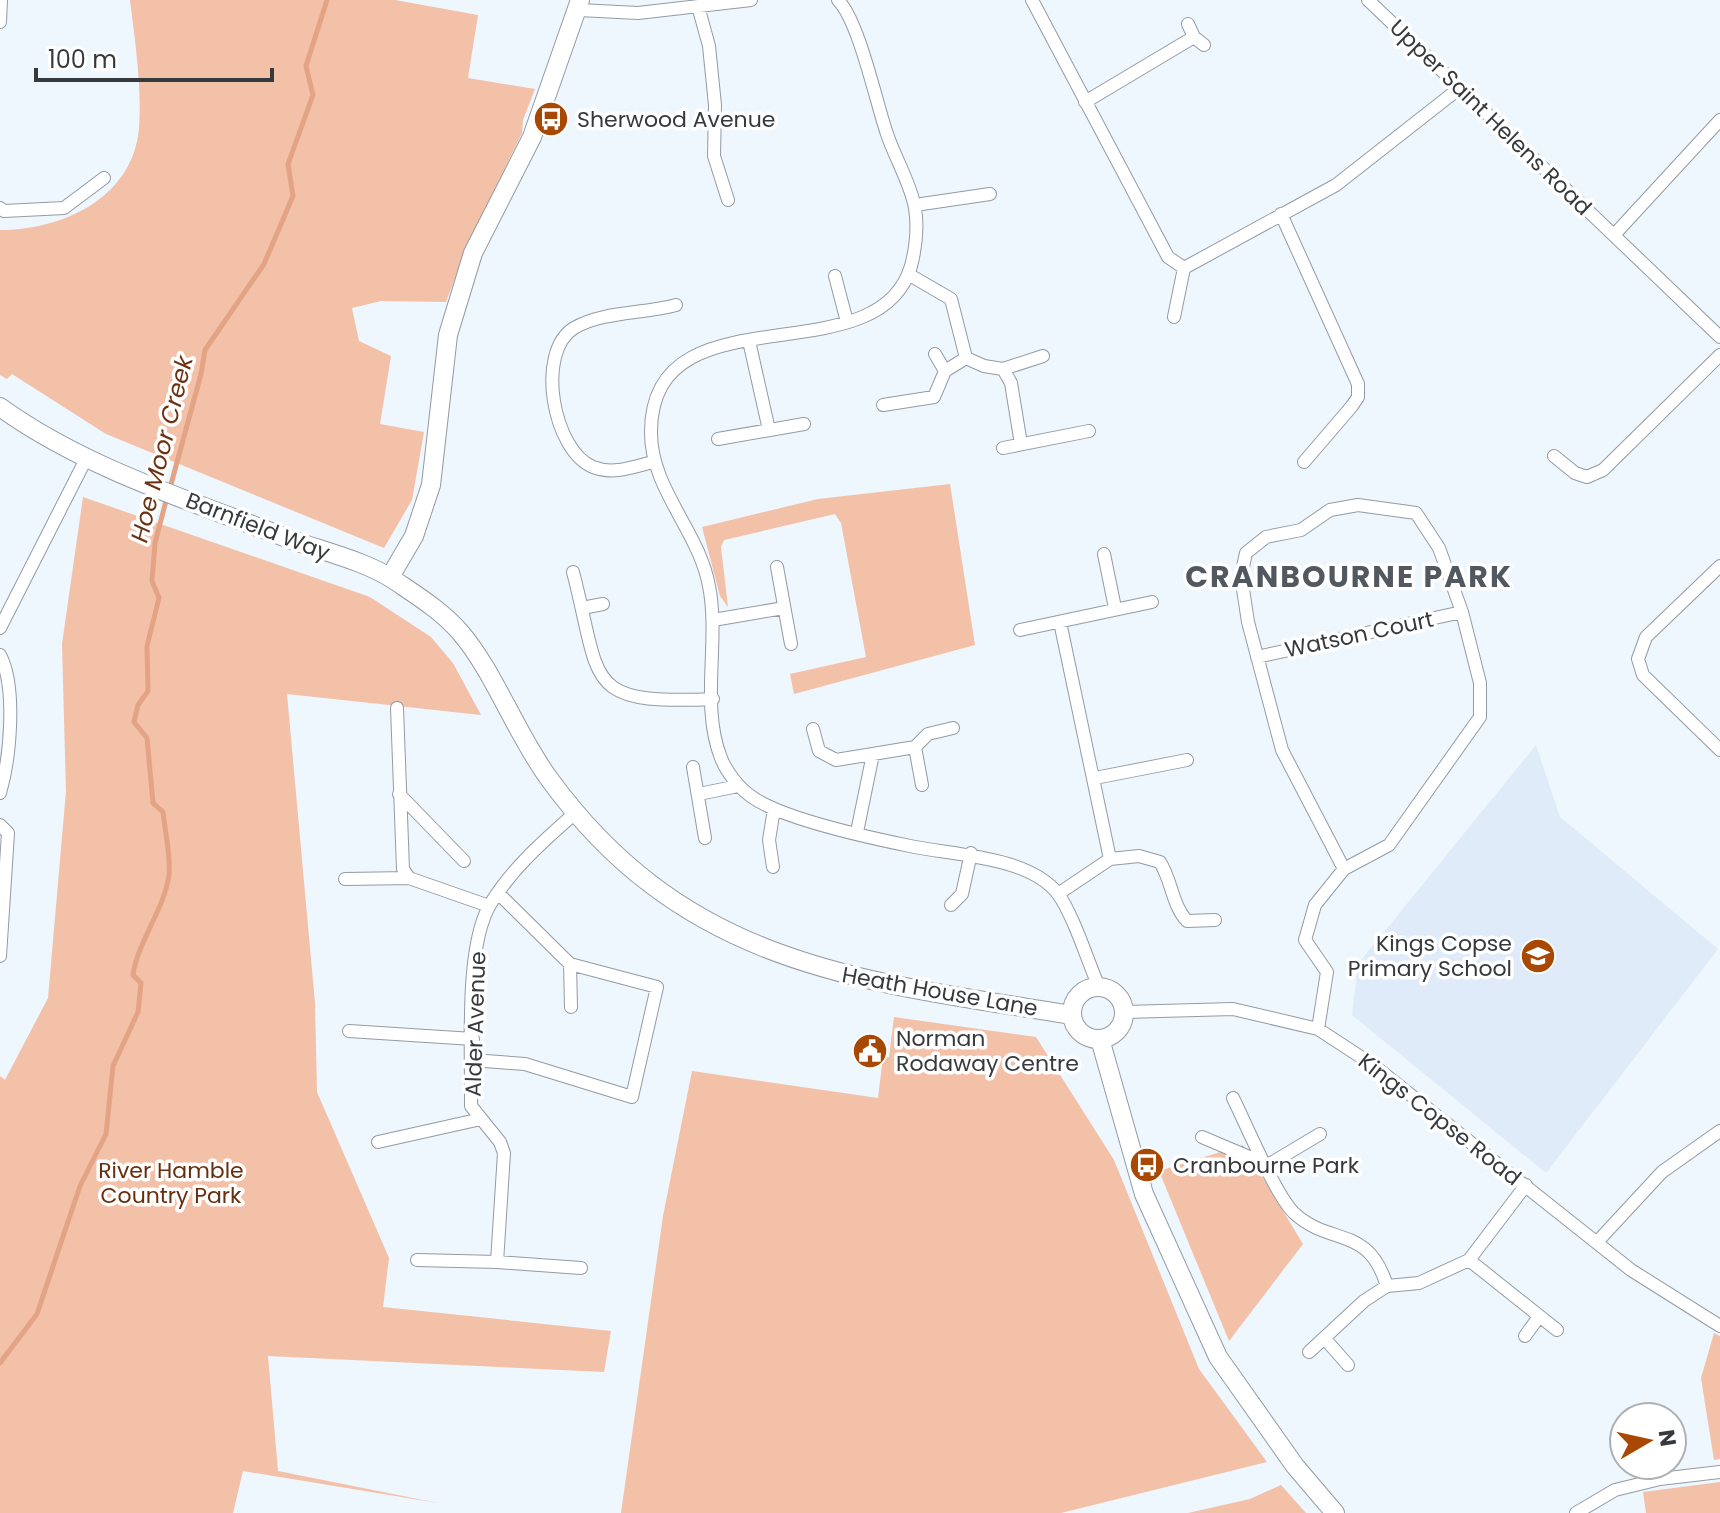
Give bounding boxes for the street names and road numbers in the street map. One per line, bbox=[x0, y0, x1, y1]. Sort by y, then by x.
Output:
street label: Upper Saint Helens Road bbox=[1383, 12, 1599, 222]
street label: Barnfield Way bbox=[181, 485, 335, 568]
street label: Watson Court bbox=[1282, 604, 1436, 665]
street label: Alder Avenue bbox=[457, 951, 494, 1097]
street label: Heath House Lane bbox=[840, 959, 1040, 1024]
street label: Kings Copse Road bbox=[1352, 1046, 1528, 1193]

